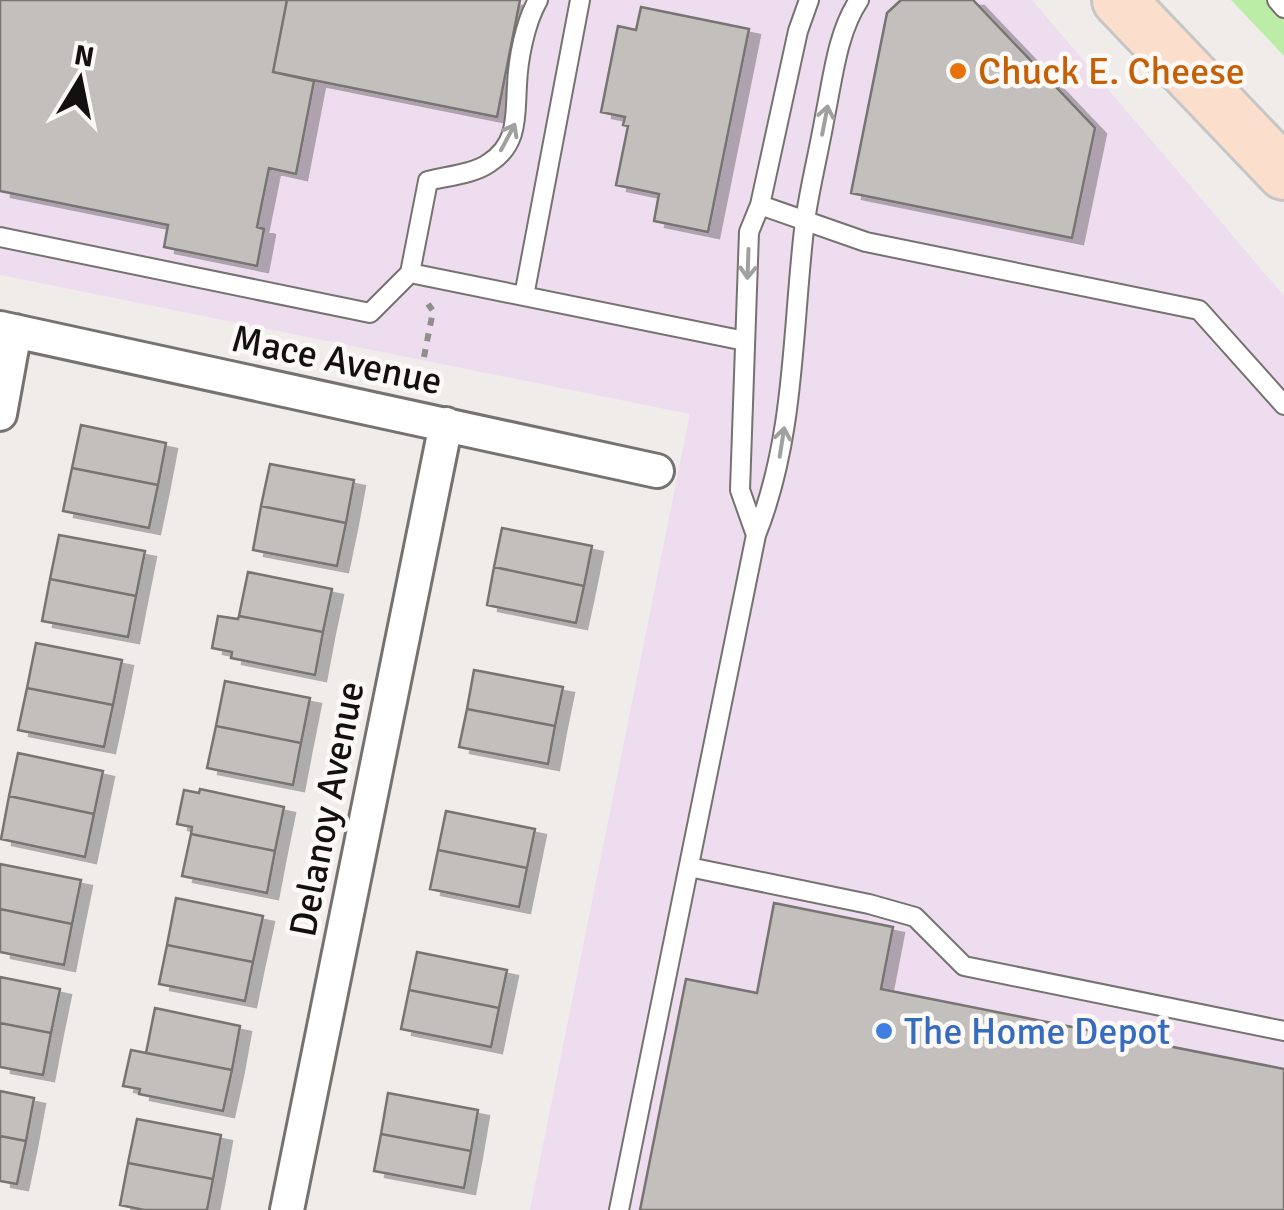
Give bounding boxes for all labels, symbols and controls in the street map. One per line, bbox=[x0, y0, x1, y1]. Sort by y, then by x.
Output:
north arrow bbox=[30, 30, 130, 130]
text: N bbox=[72, 38, 97, 75]
place label: Chuck E. Cheese bbox=[978, 48, 1245, 95]
marker: Chuck E. Cheese bbox=[947, 60, 969, 82]
one-way arrow bbox=[816, 105, 835, 137]
one-way arrow bbox=[500, 123, 519, 152]
one-way arrow bbox=[738, 248, 757, 280]
street label: Mace Avenue bbox=[228, 315, 446, 405]
one-way arrow bbox=[773, 426, 792, 458]
street label: Delanoy Avenue bbox=[279, 677, 375, 941]
place label: The Home Depot bbox=[904, 1008, 1170, 1055]
marker: The Home Depot bbox=[873, 1020, 895, 1042]

